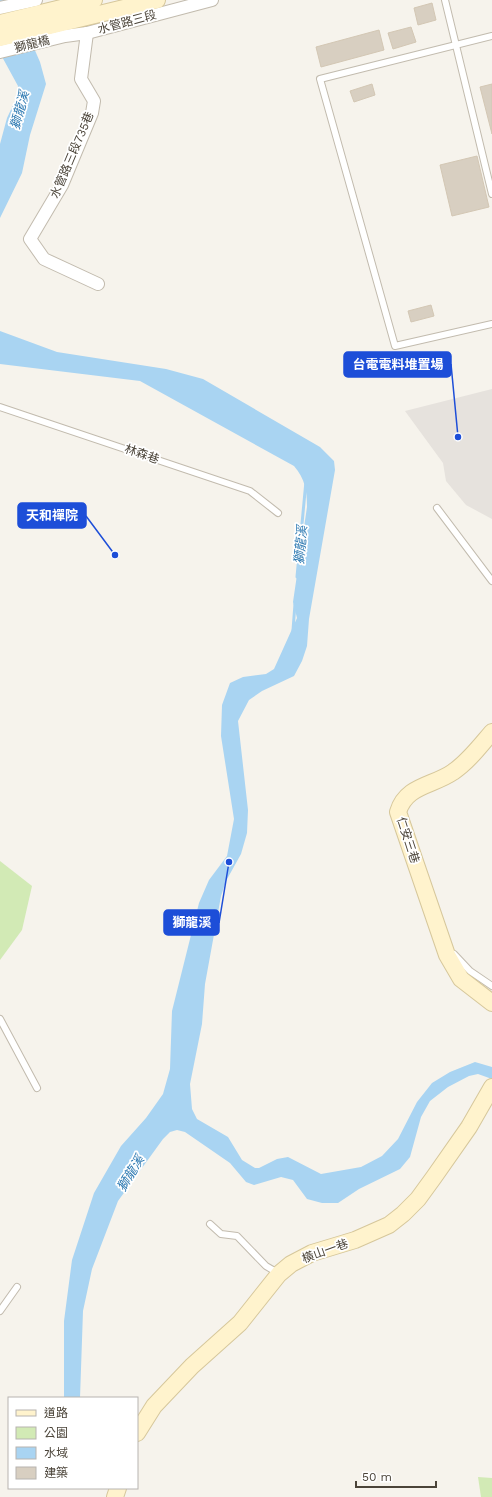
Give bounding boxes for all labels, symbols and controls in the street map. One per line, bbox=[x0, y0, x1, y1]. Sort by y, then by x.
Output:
street label: 水管路三段 bbox=[96, 7, 158, 37]
street label: 獅龍橋 bbox=[13, 33, 51, 55]
water label: 獅龍溪 bbox=[7, 87, 32, 131]
street label: 水管路三段735巷 bbox=[47, 110, 97, 200]
callout: 台電電料堆置場 bbox=[344, 352, 451, 377]
text: 台電電料堆置場 bbox=[352, 357, 444, 372]
street label: 林森巷 bbox=[123, 442, 161, 466]
callout: 天和禪院 bbox=[18, 503, 86, 528]
text: 天和禪院 bbox=[26, 508, 78, 523]
water label: 獅龍溪 bbox=[291, 523, 310, 565]
street label: 仁安三巷 bbox=[394, 815, 422, 865]
callout: 獅龍溪 bbox=[164, 910, 219, 935]
text: 獅龍溪 bbox=[172, 915, 212, 930]
water label: 獅龍溪 bbox=[114, 1151, 148, 1194]
street label: 橫山一巷 bbox=[300, 1236, 350, 1266]
legend bbox=[8, 1397, 138, 1489]
text: 道路 bbox=[44, 1406, 68, 1420]
text: 公園 bbox=[44, 1426, 68, 1440]
text: 水域 bbox=[44, 1446, 68, 1460]
scale bar bbox=[356, 1463, 436, 1489]
text: 建築 bbox=[44, 1466, 68, 1480]
text: 50 m bbox=[362, 1470, 392, 1484]

